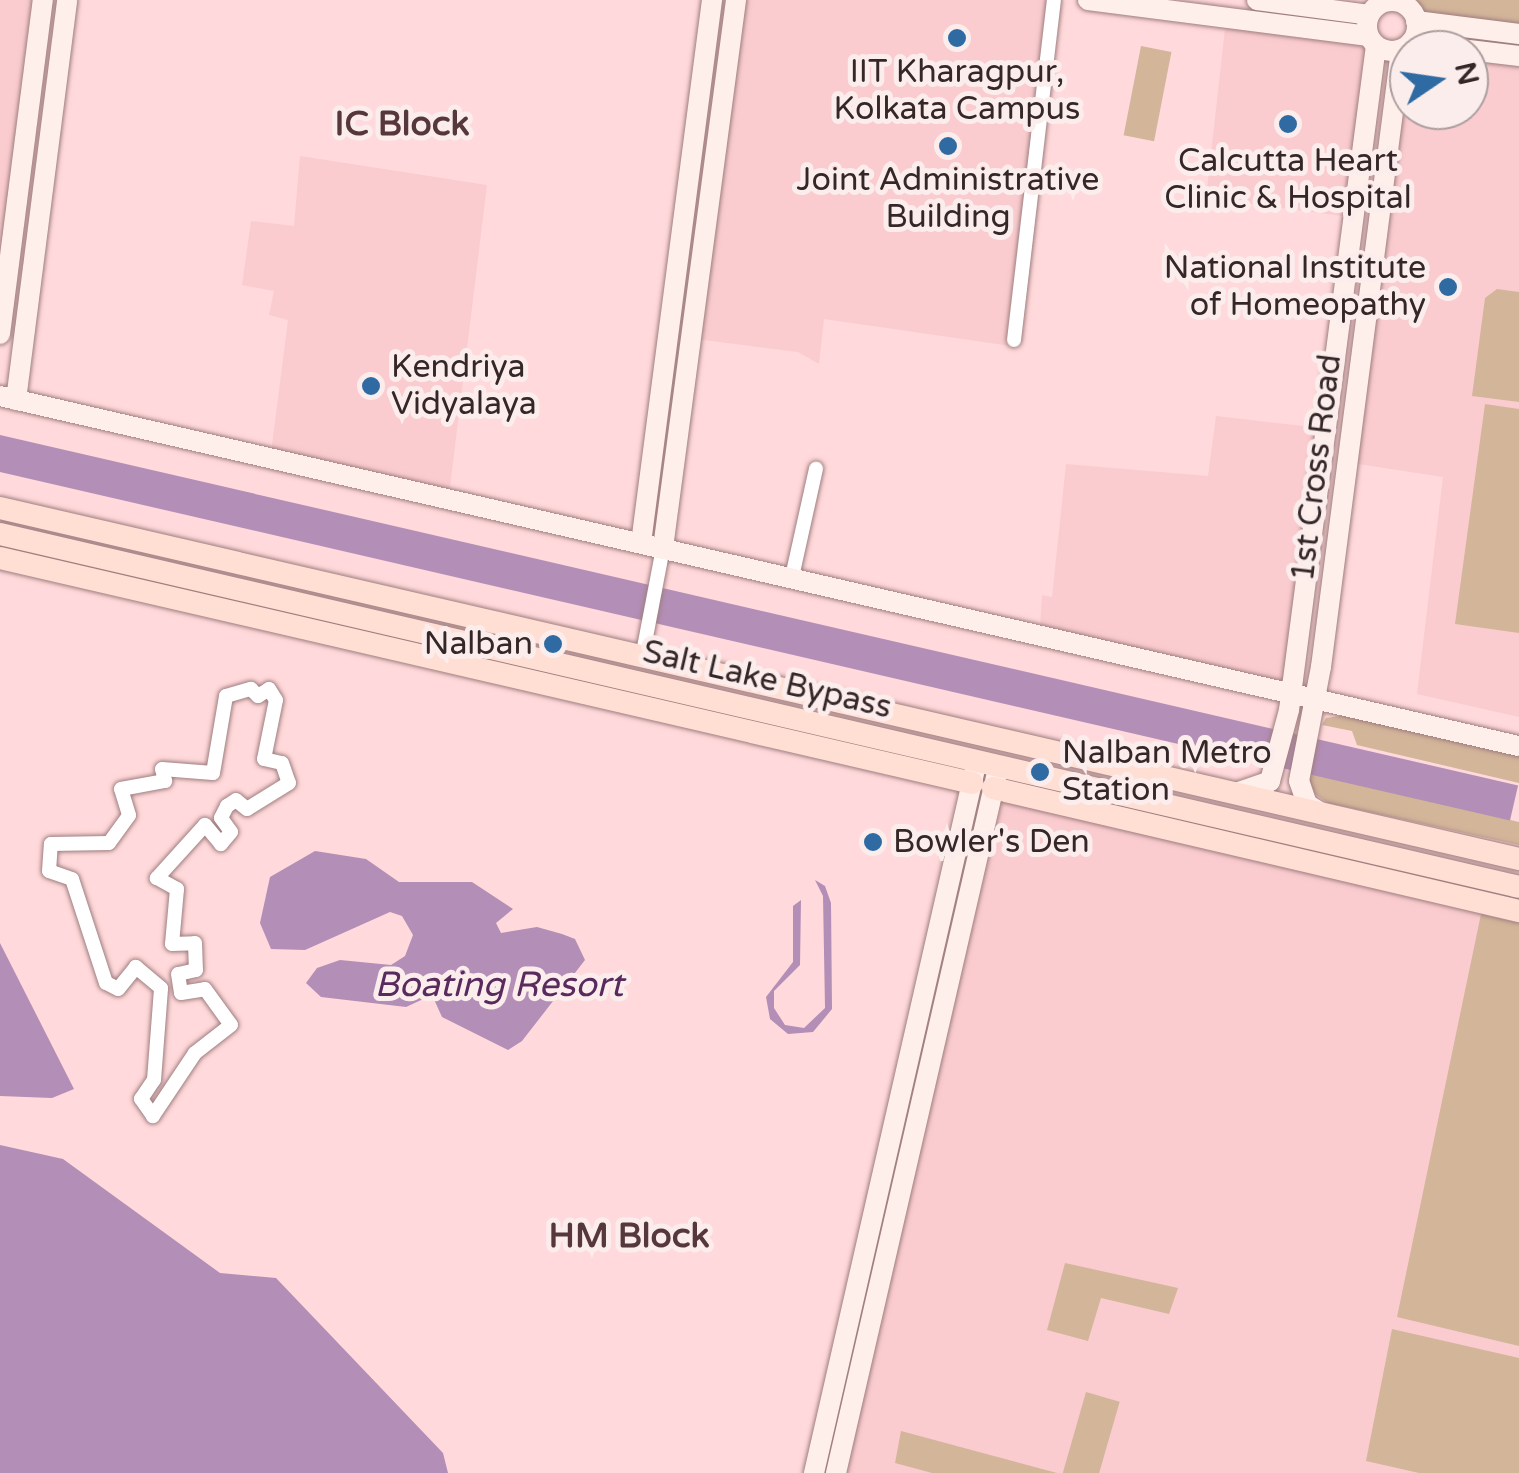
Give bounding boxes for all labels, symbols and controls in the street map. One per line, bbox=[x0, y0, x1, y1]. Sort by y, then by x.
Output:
marker: IIT Kharagpur, Kolkata Campus bbox=[946, 27, 968, 49]
north arrow bbox=[1389, 30, 1489, 130]
place label: IIT Kharagpur, Kolkata Campus bbox=[834, 54, 1080, 129]
text: N bbox=[1447, 59, 1485, 88]
district label: IC Block bbox=[334, 103, 470, 145]
marker: Calcutta Heart Clinic & Hospital bbox=[1275, 111, 1301, 137]
marker: Joint Administrative Building bbox=[937, 135, 959, 157]
place label: Calcutta Heart Clinic & Hospital bbox=[1164, 143, 1412, 218]
place label: Joint Administrative Building bbox=[797, 162, 1099, 237]
place label: National Institute of Homeopathy bbox=[1164, 250, 1426, 325]
marker: National Institute of Homeopathy bbox=[1435, 274, 1461, 300]
place label: Kendriya Vidyalaya bbox=[391, 349, 537, 424]
street label: 1st Cross Road bbox=[1284, 352, 1350, 584]
marker: Kendriya Vidyalaya bbox=[360, 375, 382, 397]
place label: Nalban bbox=[424, 625, 533, 663]
marker: Nalban bbox=[542, 633, 564, 655]
street label: Salt Lake Bypass bbox=[639, 633, 895, 727]
place label: Nalban Metro Station bbox=[1062, 735, 1272, 810]
marker: Nalban Metro Station bbox=[1027, 759, 1053, 785]
place label: Bowler's Den bbox=[893, 823, 1090, 861]
marker: Bowler's Den bbox=[862, 831, 884, 853]
water label: Boating Resort bbox=[375, 964, 623, 1006]
district label: HM Block bbox=[548, 1215, 710, 1257]

